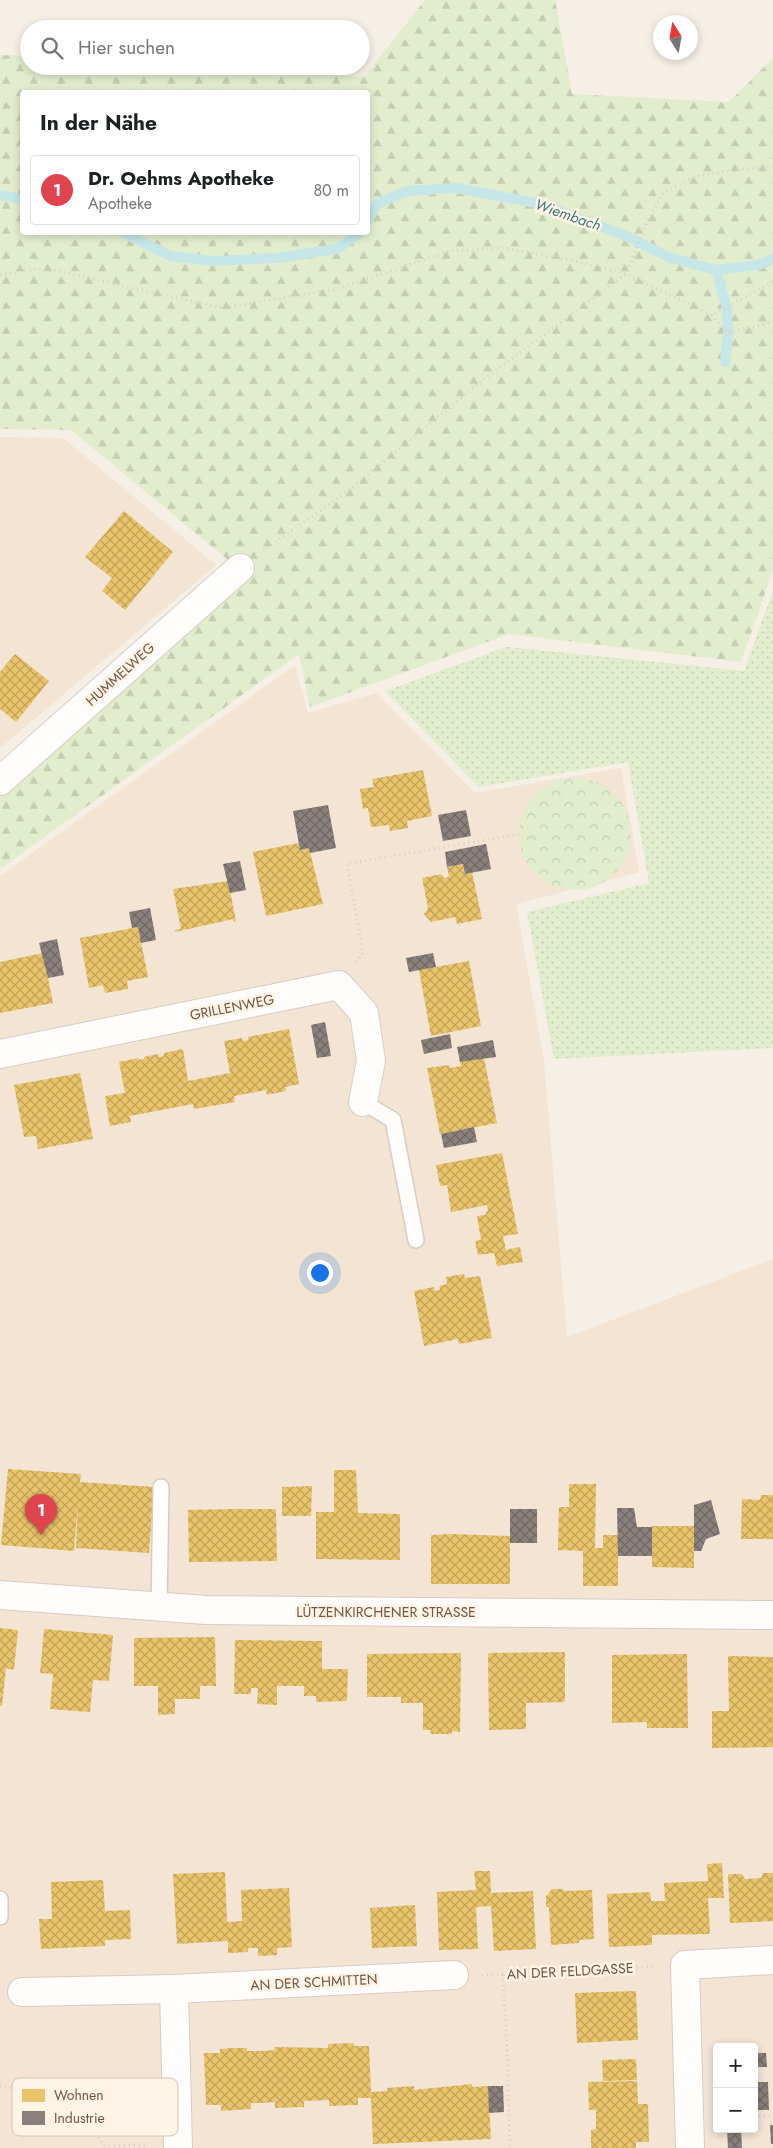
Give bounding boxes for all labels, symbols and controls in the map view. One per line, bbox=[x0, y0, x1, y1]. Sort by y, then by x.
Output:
north arrow bbox=[653, 15, 698, 60]
search box bbox=[20, 20, 370, 75]
icon: search bbox=[38, 34, 66, 62]
text: Hier suchen bbox=[78, 34, 175, 61]
text: In der Nähe bbox=[40, 108, 157, 138]
text: Dr. Oehms Apotheke bbox=[88, 165, 274, 192]
text: 1 bbox=[53, 179, 61, 202]
text: 80 m bbox=[313, 179, 349, 202]
text: Apotheke bbox=[88, 192, 152, 215]
water label: Wiembach bbox=[532, 193, 604, 237]
street label: HUMMELWEG bbox=[81, 638, 159, 710]
street label: GRILLENWEG bbox=[188, 989, 276, 1025]
your location bbox=[307, 1260, 333, 1286]
pin: 1 bbox=[25, 1494, 57, 1535]
street label: LÜTZENKIRCHENER STRASSE bbox=[296, 1602, 476, 1622]
street label: AN DER FELDGASSE bbox=[506, 1958, 634, 1984]
street label: AN DER SCHMITTEN bbox=[250, 1969, 378, 1995]
map controls bbox=[713, 2043, 758, 2133]
button: + bbox=[713, 2043, 758, 2088]
legend bbox=[12, 2078, 178, 2136]
text: Wohnen bbox=[54, 2085, 104, 2105]
button: − bbox=[713, 2088, 758, 2133]
text: Industrie bbox=[54, 2108, 105, 2128]

